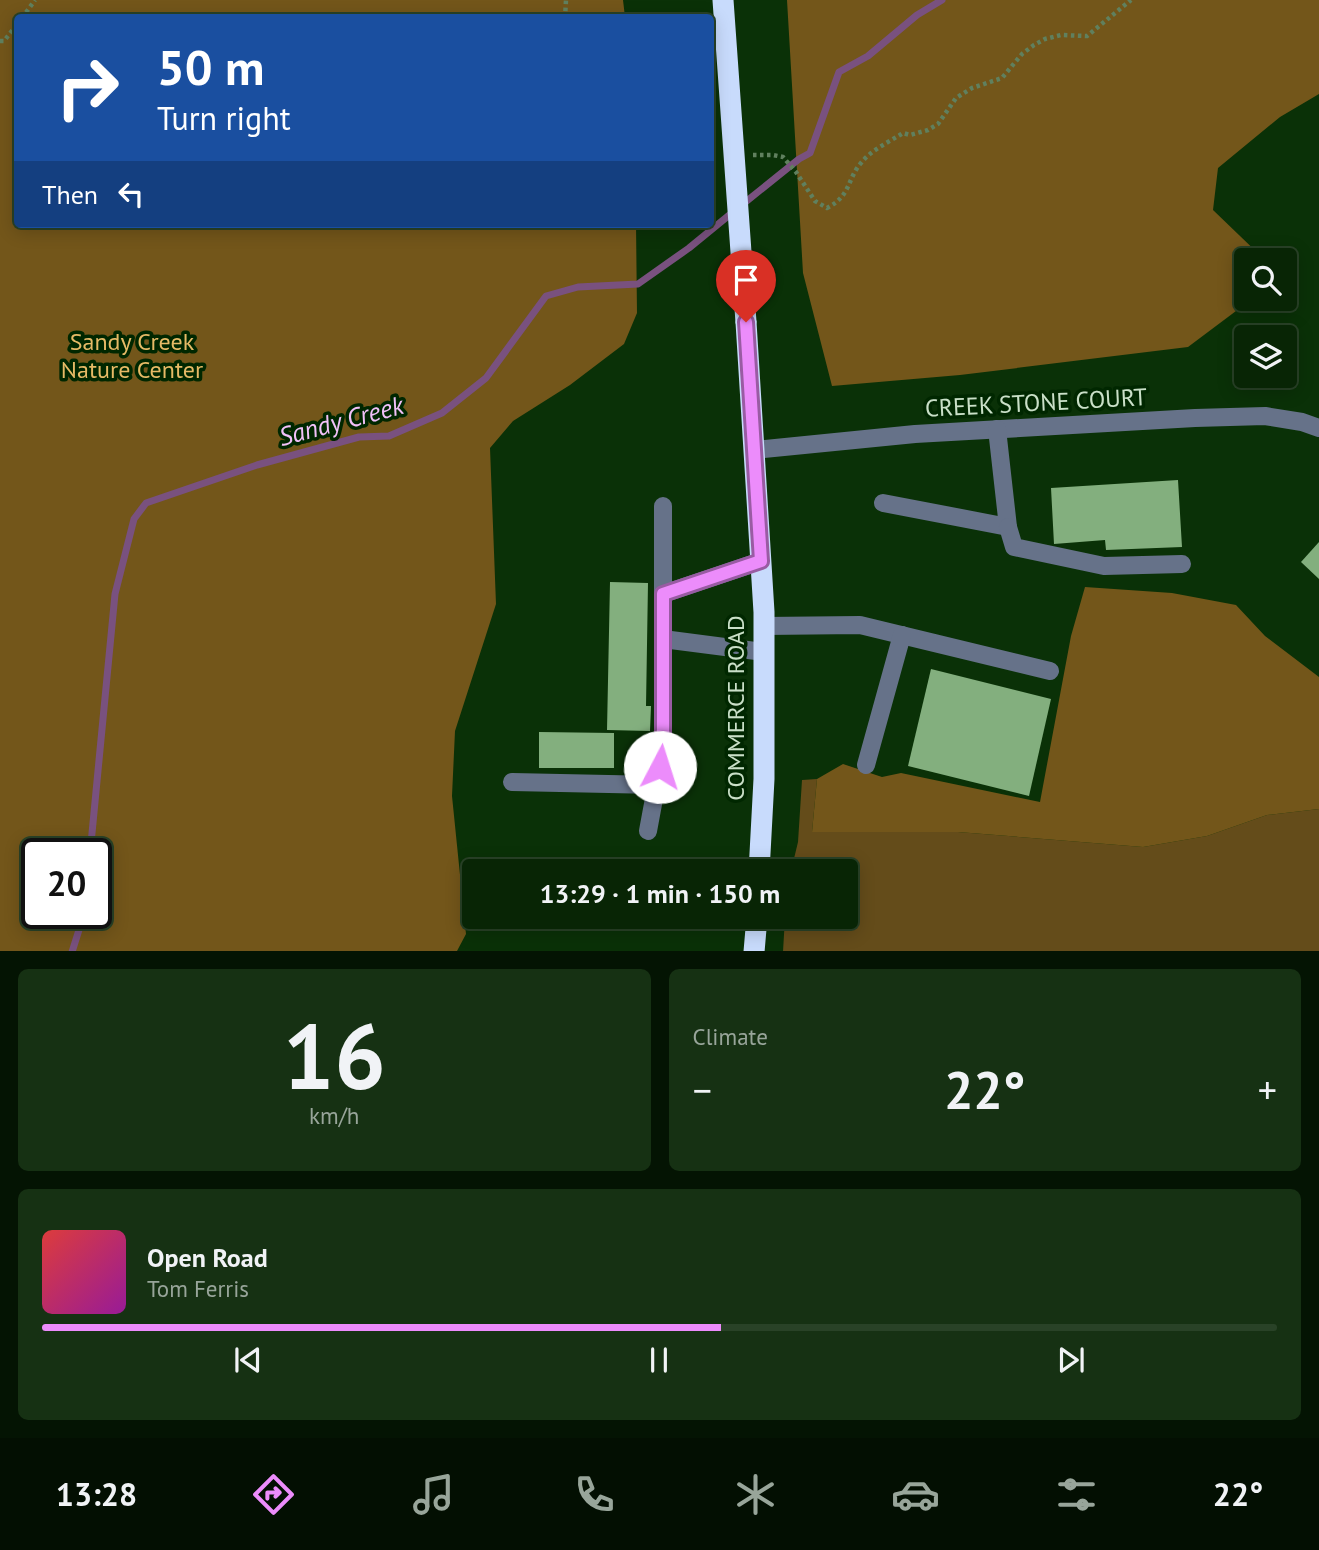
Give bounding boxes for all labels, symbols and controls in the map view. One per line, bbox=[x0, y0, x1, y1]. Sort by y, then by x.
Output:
text: 50 m bbox=[157, 35, 264, 99]
icon: right bbox=[42, 42, 133, 133]
text: Turn right bbox=[157, 97, 291, 139]
icon: left bbox=[112, 175, 150, 213]
text: Then bbox=[42, 178, 98, 211]
map controls bbox=[1234, 248, 1297, 388]
button: search bbox=[1234, 248, 1297, 311]
pin bbox=[716, 250, 776, 322]
icon: arrive bbox=[727, 261, 765, 299]
button: layers bbox=[1234, 325, 1297, 388]
park label: Sandy Creek Nature Center bbox=[61, 326, 203, 385]
street label: CREEK STONE COURT bbox=[924, 381, 1148, 424]
water label: Sandy Creek bbox=[275, 388, 408, 453]
street label: COMMERCE ROAD bbox=[720, 615, 751, 801]
position arrow bbox=[623, 730, 697, 804]
speed limit sign: 20 bbox=[21, 838, 112, 929]
text: 13:29 · 1 min · 150 m bbox=[540, 877, 780, 910]
text: 16 bbox=[283, 996, 386, 1114]
text: Climate bbox=[693, 1022, 768, 1051]
text: 22° bbox=[944, 1056, 1026, 1123]
text: − bbox=[693, 1065, 712, 1114]
text: + bbox=[1258, 1065, 1277, 1114]
text: km/h bbox=[309, 1101, 359, 1130]
text: Open Road bbox=[147, 1241, 268, 1274]
text: Tom Ferris bbox=[147, 1274, 249, 1303]
icon: previous bbox=[229, 1341, 267, 1379]
icon: pause bbox=[640, 1341, 678, 1379]
icon: next bbox=[1052, 1341, 1090, 1379]
icon: directions bbox=[249, 1470, 298, 1519]
icon: music bbox=[409, 1470, 458, 1519]
icon: phone bbox=[570, 1470, 619, 1519]
icon: climate bbox=[731, 1470, 780, 1519]
icon: car bbox=[891, 1470, 940, 1519]
icon: filters bbox=[1052, 1470, 1101, 1519]
text: 13:28 bbox=[56, 1473, 137, 1515]
text: 22° bbox=[1213, 1473, 1263, 1515]

